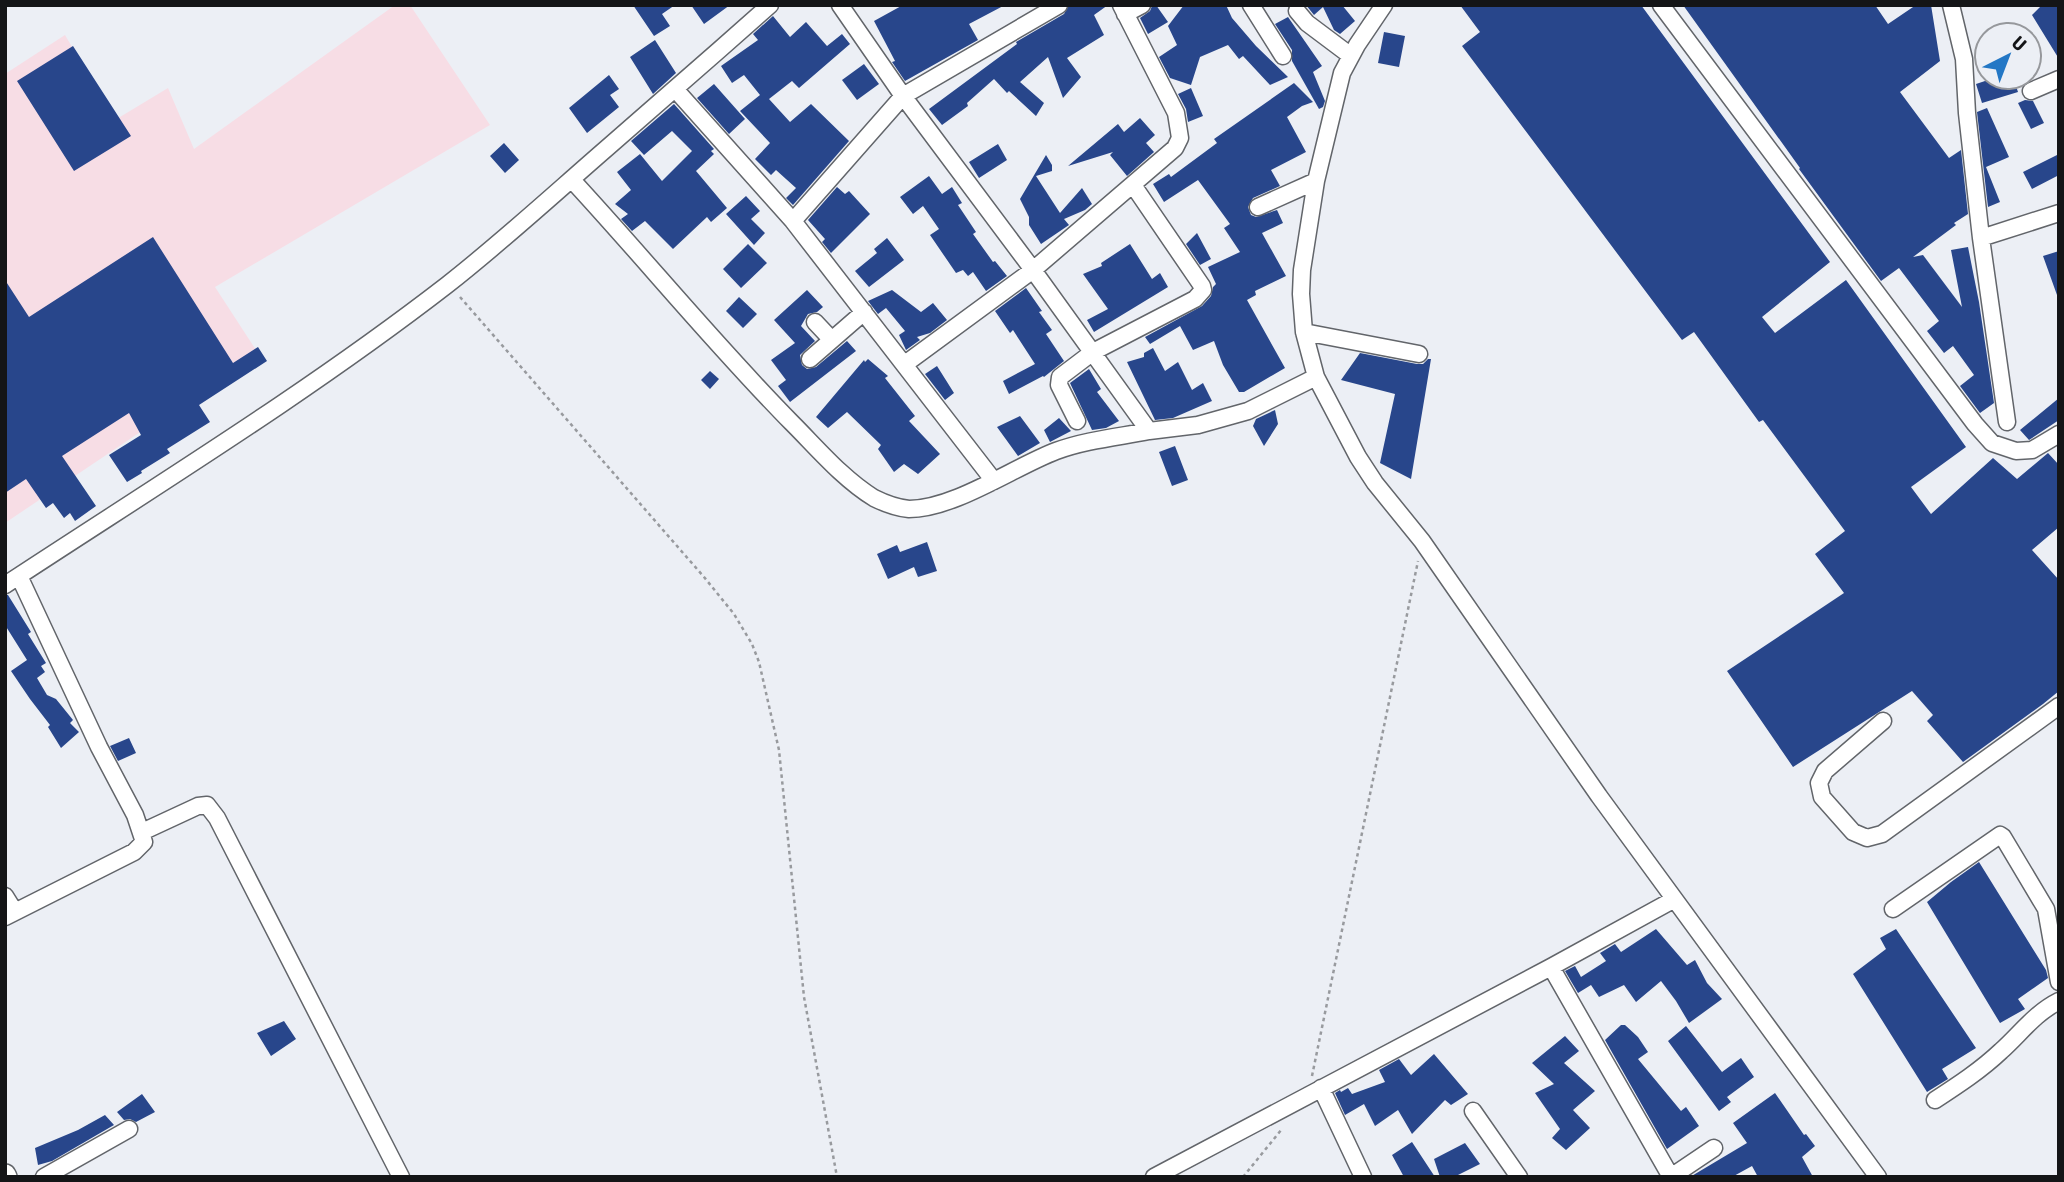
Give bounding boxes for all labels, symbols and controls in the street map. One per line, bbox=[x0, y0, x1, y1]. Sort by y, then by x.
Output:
north arrow bbox=[1973, 21, 2043, 91]
text: U bbox=[2008, 31, 2031, 55]

